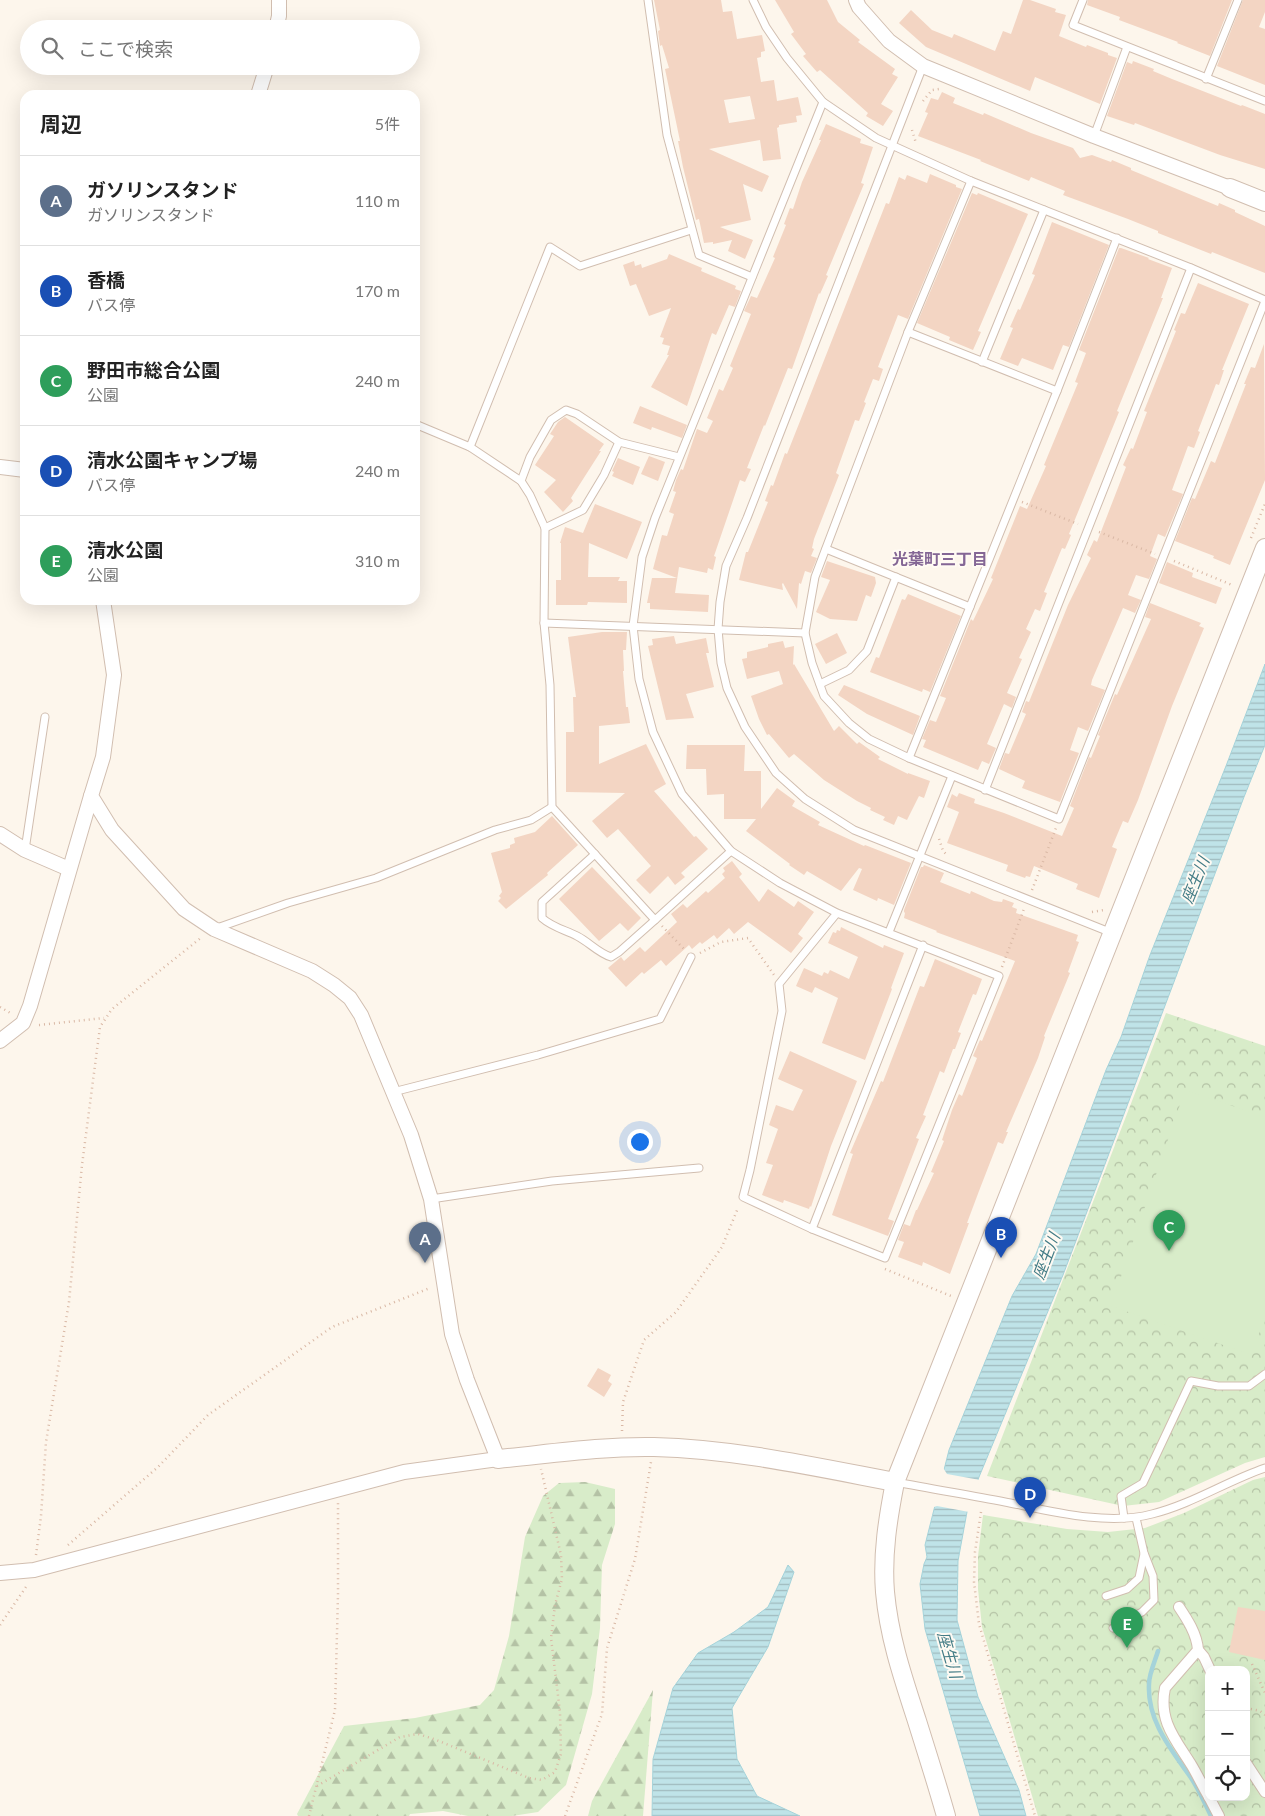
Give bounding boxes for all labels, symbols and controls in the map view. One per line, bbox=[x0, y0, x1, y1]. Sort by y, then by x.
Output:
search box bbox=[20, 20, 420, 75]
icon: search bbox=[38, 34, 66, 62]
text: ここで検索 bbox=[78, 37, 173, 60]
text: 周辺 bbox=[40, 111, 82, 136]
text: 5件 bbox=[375, 114, 400, 133]
text: ガソリンスタンド bbox=[87, 178, 239, 201]
text: A bbox=[50, 191, 62, 210]
text: 110 m bbox=[355, 191, 400, 210]
text: ガソリンスタンド bbox=[87, 205, 215, 224]
text: 香橋 bbox=[87, 268, 125, 291]
text: B bbox=[51, 281, 61, 300]
text: 170 m bbox=[355, 281, 400, 300]
text: バス停 bbox=[87, 295, 135, 314]
text: 野田市総合公園 bbox=[87, 358, 220, 381]
text: C bbox=[51, 371, 61, 390]
text: 240 m bbox=[355, 371, 400, 390]
text: 公園 bbox=[87, 385, 119, 404]
text: 清水公園キャンプ場 bbox=[87, 448, 257, 471]
text: D bbox=[50, 461, 62, 480]
text: 240 m bbox=[355, 461, 400, 480]
text: バス停 bbox=[87, 475, 135, 494]
text: 清水公園 bbox=[87, 538, 163, 561]
district label: 光葉町三丁目 bbox=[892, 549, 988, 568]
text: E bbox=[51, 551, 61, 570]
text: 310 m bbox=[355, 551, 400, 570]
text: 公園 bbox=[87, 565, 119, 584]
water label: 座生川 bbox=[1177, 852, 1213, 906]
your location bbox=[627, 1129, 653, 1155]
pin: C bbox=[1153, 1210, 1185, 1251]
pin: B bbox=[985, 1217, 1017, 1258]
pin: A bbox=[409, 1222, 441, 1263]
water label: 座生川 bbox=[1028, 1228, 1064, 1282]
pin: D bbox=[1014, 1477, 1046, 1518]
pin: E bbox=[1111, 1607, 1143, 1648]
water label: 座生川 bbox=[935, 1629, 967, 1682]
map controls bbox=[1205, 1666, 1250, 1801]
button: + bbox=[1205, 1666, 1250, 1711]
button: − bbox=[1205, 1711, 1250, 1756]
button: locate bbox=[1205, 1756, 1250, 1801]

